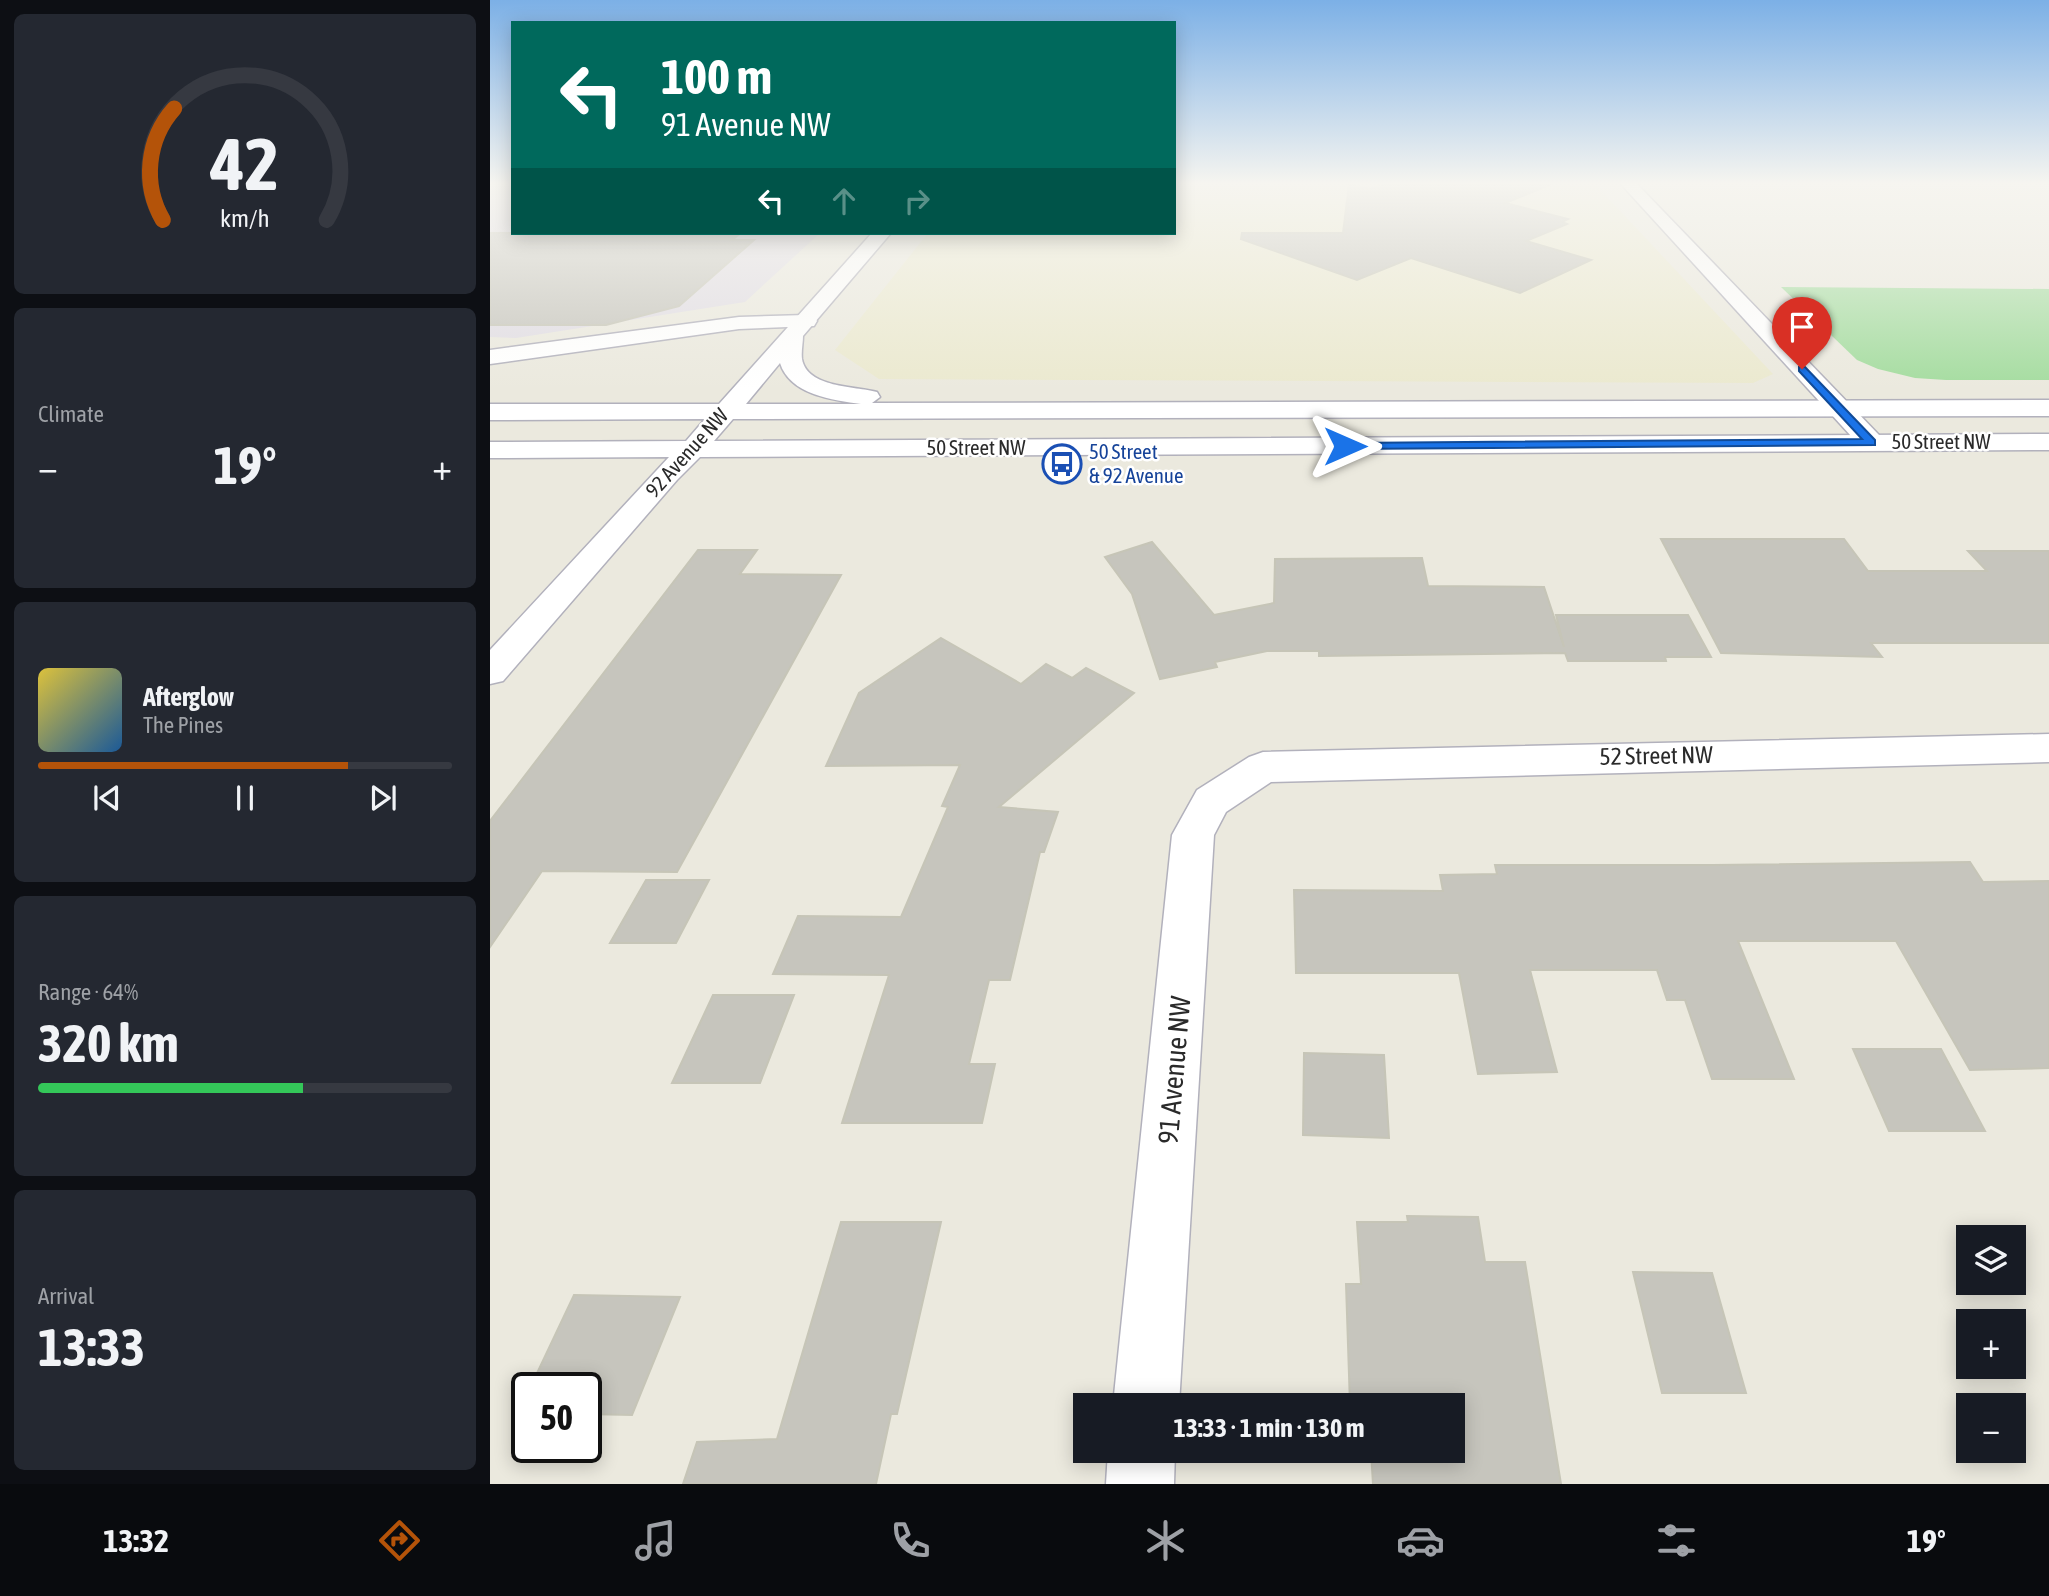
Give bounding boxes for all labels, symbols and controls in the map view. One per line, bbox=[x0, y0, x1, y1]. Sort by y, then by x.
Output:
text: 100 m bbox=[661, 48, 772, 104]
icon: left bbox=[546, 49, 637, 140]
text: 91 Avenue NW bbox=[661, 106, 831, 143]
text: 42 bbox=[210, 122, 279, 205]
icon: left bbox=[752, 182, 790, 220]
icon: ahead bbox=[825, 182, 863, 220]
icon: right bbox=[898, 182, 936, 220]
text: km/h bbox=[220, 204, 270, 232]
pin bbox=[1772, 297, 1832, 369]
icon: arrive bbox=[1783, 308, 1821, 346]
text: Climate bbox=[38, 401, 104, 427]
street label: 92 Avenue NW bbox=[640, 402, 733, 502]
position arrow bbox=[1308, 409, 1382, 483]
street label: 50 Street NW bbox=[1891, 429, 1991, 453]
text: 19° bbox=[213, 435, 277, 495]
street label: 50 Street NW bbox=[926, 435, 1026, 459]
place label: 50 Street & 92 Avenue bbox=[1089, 439, 1184, 487]
bus stop icon: 50 Street & 92 Avenue bbox=[1041, 443, 1083, 485]
text: − bbox=[38, 445, 58, 488]
text: + bbox=[432, 445, 452, 488]
text: Afterglow bbox=[143, 682, 234, 712]
text: The Pines bbox=[143, 712, 223, 738]
street label: 52 Street NW bbox=[1599, 741, 1713, 770]
icon: previous bbox=[88, 779, 126, 817]
icon: pause bbox=[226, 779, 264, 817]
icon: next bbox=[364, 779, 402, 817]
text: Range · 64% bbox=[38, 979, 138, 1005]
street label: 91 Avenue NW bbox=[1152, 994, 1196, 1145]
text: 320 km bbox=[38, 1013, 179, 1073]
map controls bbox=[1956, 1225, 2026, 1463]
button: layers bbox=[1956, 1225, 2026, 1295]
text: Arrival bbox=[38, 1283, 94, 1309]
button: + bbox=[1956, 1309, 2026, 1379]
text: 13:33 bbox=[38, 1317, 145, 1377]
speed limit sign: 50 bbox=[511, 1372, 602, 1463]
button: − bbox=[1956, 1393, 2026, 1463]
text: 13:33 · 1 min · 130 m bbox=[1174, 1413, 1364, 1443]
icon: directions bbox=[375, 1516, 424, 1565]
icon: music bbox=[631, 1516, 680, 1565]
icon: phone bbox=[886, 1516, 935, 1565]
icon: climate bbox=[1141, 1516, 1190, 1565]
icon: car bbox=[1396, 1516, 1445, 1565]
icon: filters bbox=[1652, 1516, 1701, 1565]
text: 13:32 bbox=[103, 1522, 169, 1559]
text: 19° bbox=[1907, 1522, 1946, 1559]

